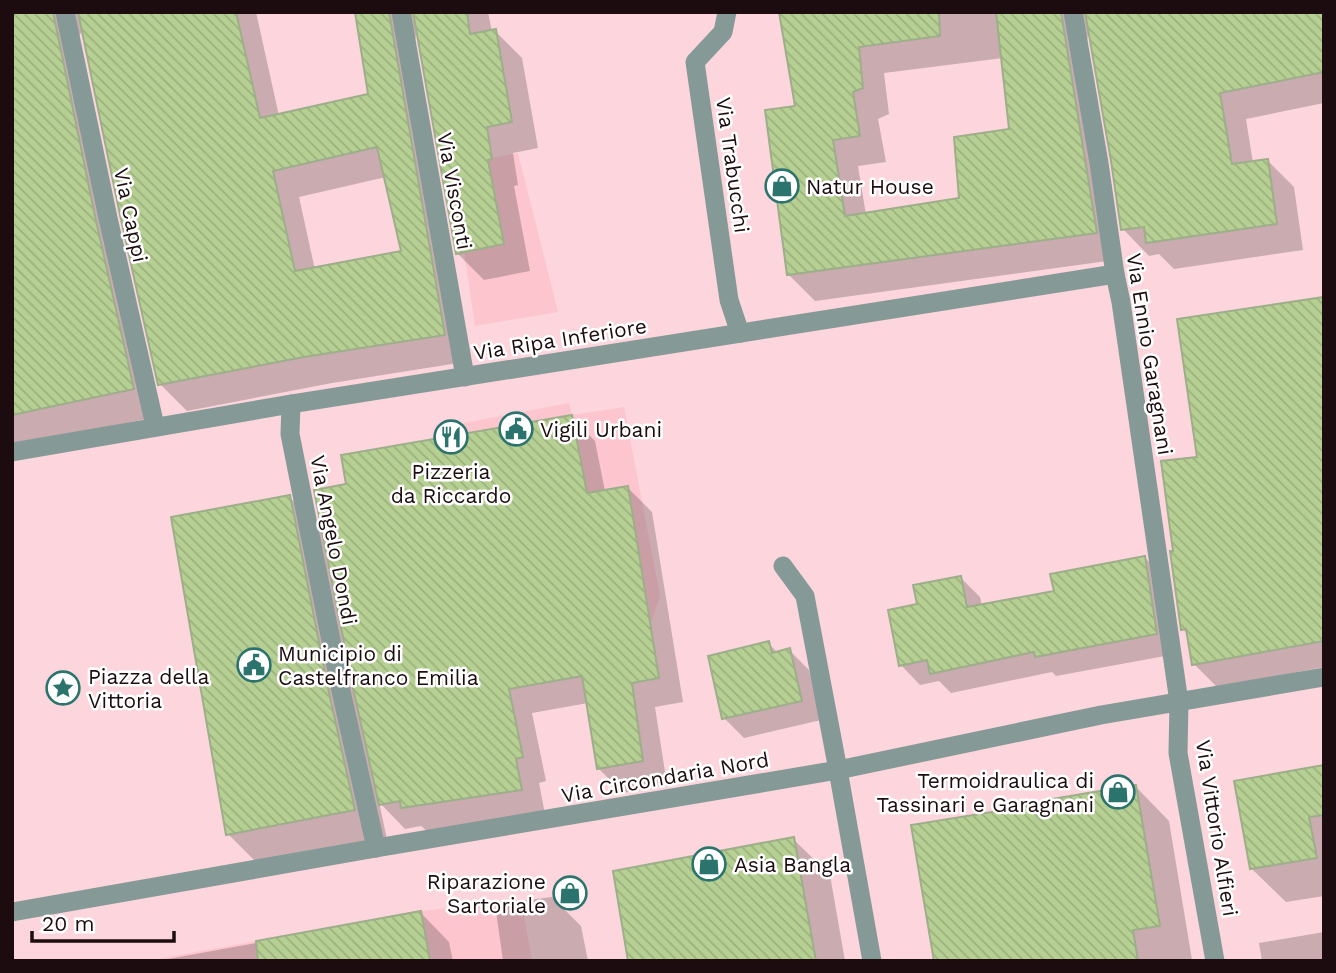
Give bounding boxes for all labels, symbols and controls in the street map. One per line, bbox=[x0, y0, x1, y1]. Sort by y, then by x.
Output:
street label: Via Trabucchi bbox=[711, 96, 755, 234]
street label: Via Visconti bbox=[432, 130, 478, 252]
street label: Via Cappi bbox=[109, 165, 153, 265]
shop icon: Natur House bbox=[763, 167, 801, 205]
place label: Natur House bbox=[806, 174, 934, 199]
street label: Via Ennio Garagnani bbox=[1122, 251, 1178, 457]
street label: Via Ripa Inferiore bbox=[472, 313, 648, 365]
public building icon: Vigili Urbani bbox=[497, 410, 535, 448]
place label: Vigili Urbani bbox=[540, 417, 662, 442]
restaurant icon: Pizzeria da Riccardo bbox=[432, 418, 470, 456]
street label: Via Angelo Dondi bbox=[305, 453, 363, 627]
place label: Pizzeria da Riccardo bbox=[391, 459, 511, 508]
place label: Municipio di Castelfranco Emilia bbox=[278, 641, 479, 690]
public building icon: Municipio di Castelfranco Emilia bbox=[235, 646, 273, 684]
place label: Piazza della Vittoria bbox=[88, 664, 209, 713]
place icon: Piazza della Vittoria bbox=[44, 669, 82, 707]
street label: Via Vittorio Alfieri bbox=[1191, 738, 1243, 918]
street label: Via Circondaria Nord bbox=[559, 746, 771, 808]
place label: Termoidraulica di Tassinari e Garagnani bbox=[876, 768, 1094, 817]
shop icon: Termoidraulica di Tassinari e Garagnani bbox=[1099, 773, 1137, 811]
shop icon: Asia Bangla bbox=[690, 845, 728, 883]
place label: Asia Bangla bbox=[734, 852, 851, 877]
place label: Riparazione Sartoriale bbox=[427, 869, 546, 918]
shop icon: Riparazione Sartoriale bbox=[551, 874, 589, 912]
scale bar bbox=[32, 900, 173, 944]
text: 20 m bbox=[42, 911, 94, 936]

